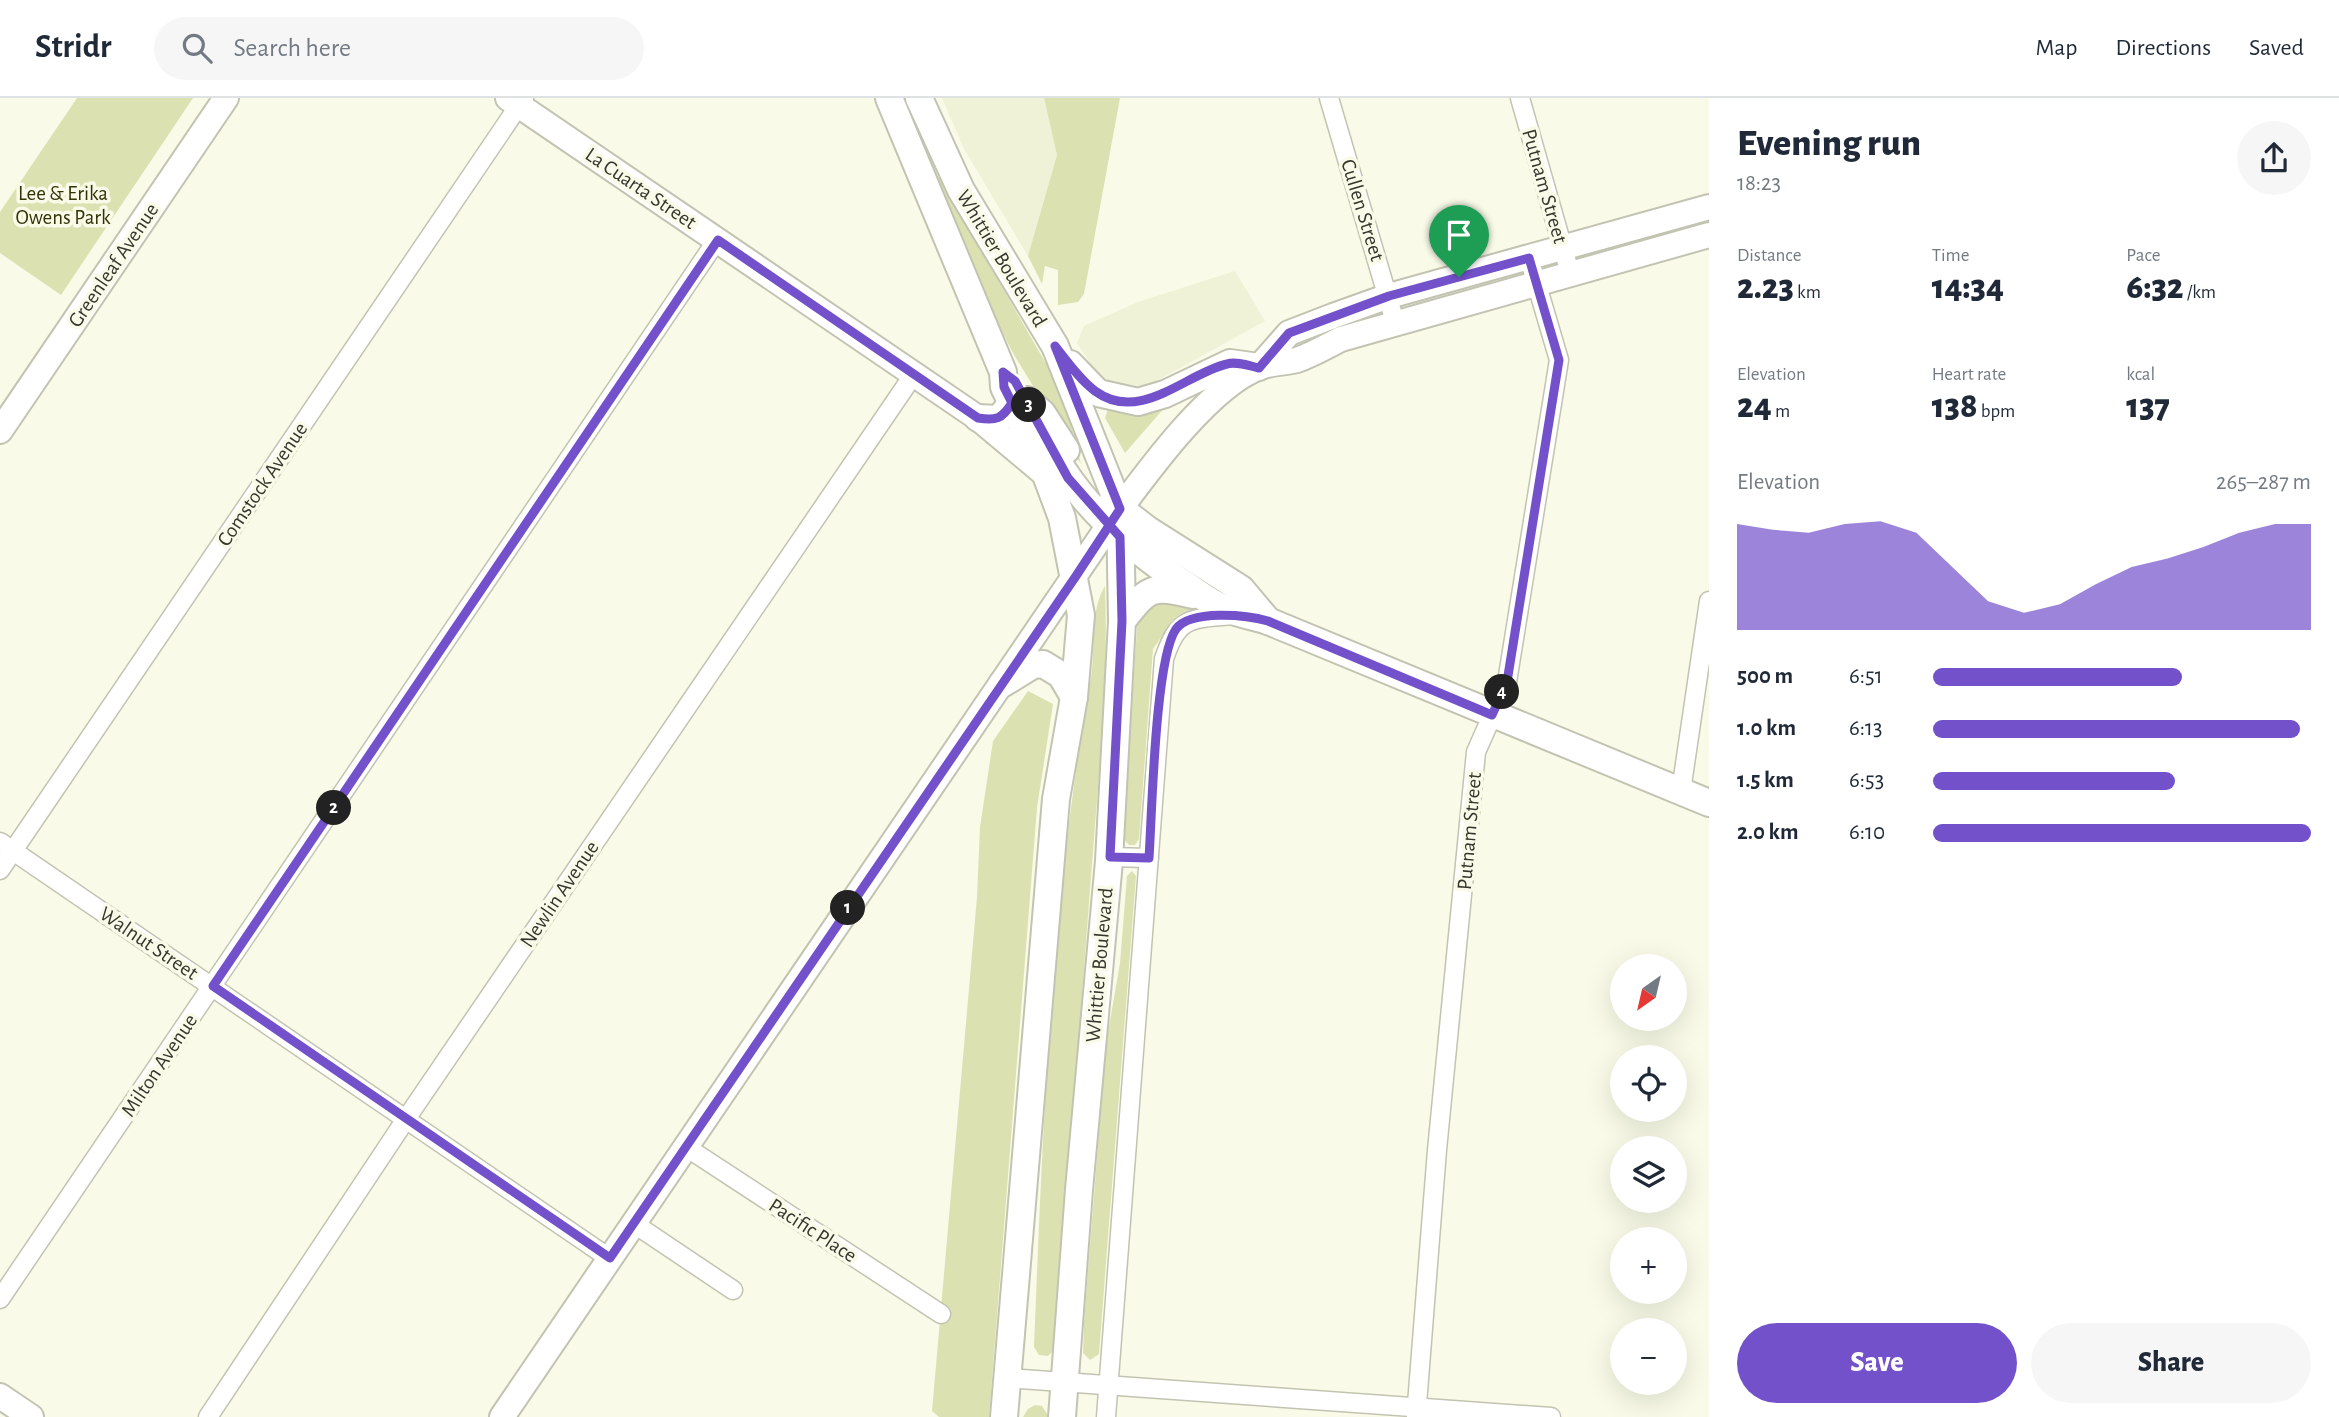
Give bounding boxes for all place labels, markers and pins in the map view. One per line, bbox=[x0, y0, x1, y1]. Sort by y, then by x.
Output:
pin bbox=[1429, 205, 1489, 277]
pin: 3 bbox=[1012, 388, 1046, 422]
pin: 4 bbox=[1484, 674, 1520, 710]
pin: 2 bbox=[316, 790, 352, 826]
pin: 1 bbox=[830, 890, 866, 926]

